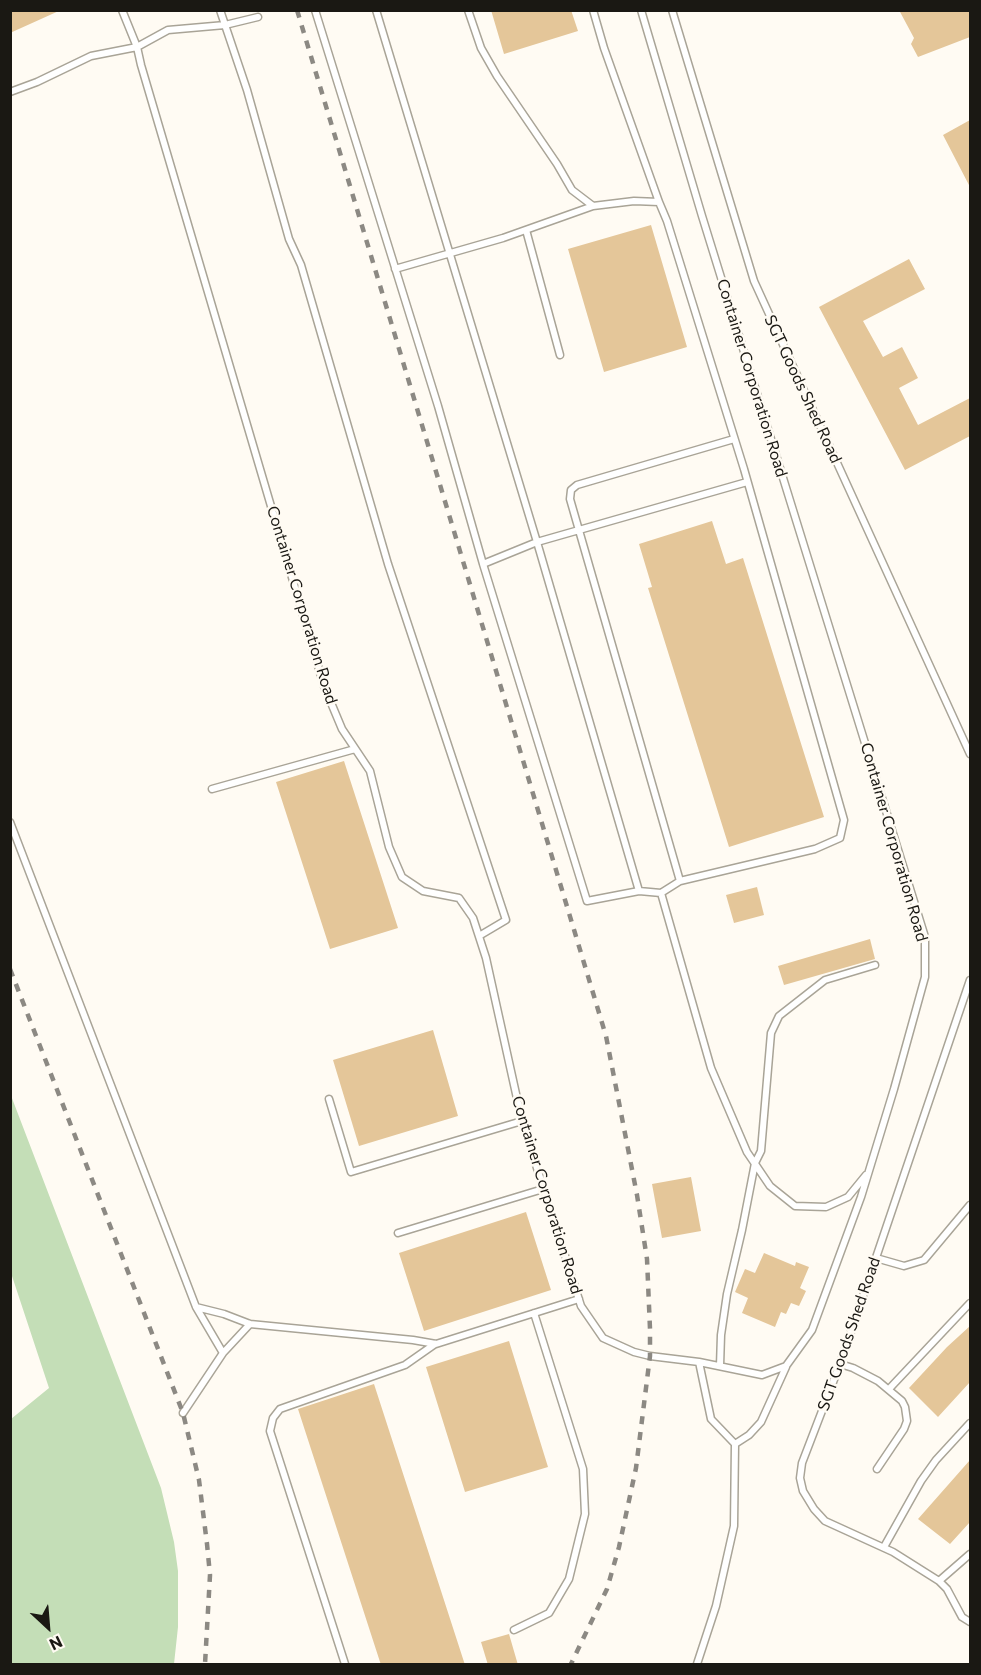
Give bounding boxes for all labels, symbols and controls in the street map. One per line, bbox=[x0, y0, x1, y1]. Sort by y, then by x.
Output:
street label: Container Corporation Road bbox=[713, 277, 791, 479]
street label: SGT Goods Shed Road bbox=[760, 312, 846, 466]
street label: Container Corporation Road bbox=[263, 504, 341, 706]
street label: Container Corporation Road bbox=[856, 740, 932, 944]
street label: Container Corporation Road bbox=[508, 1094, 586, 1296]
street label: SGT Goods Shed Road bbox=[814, 1255, 884, 1413]
north arrow bbox=[18, 1597, 78, 1657]
text: N bbox=[47, 1632, 66, 1655]

